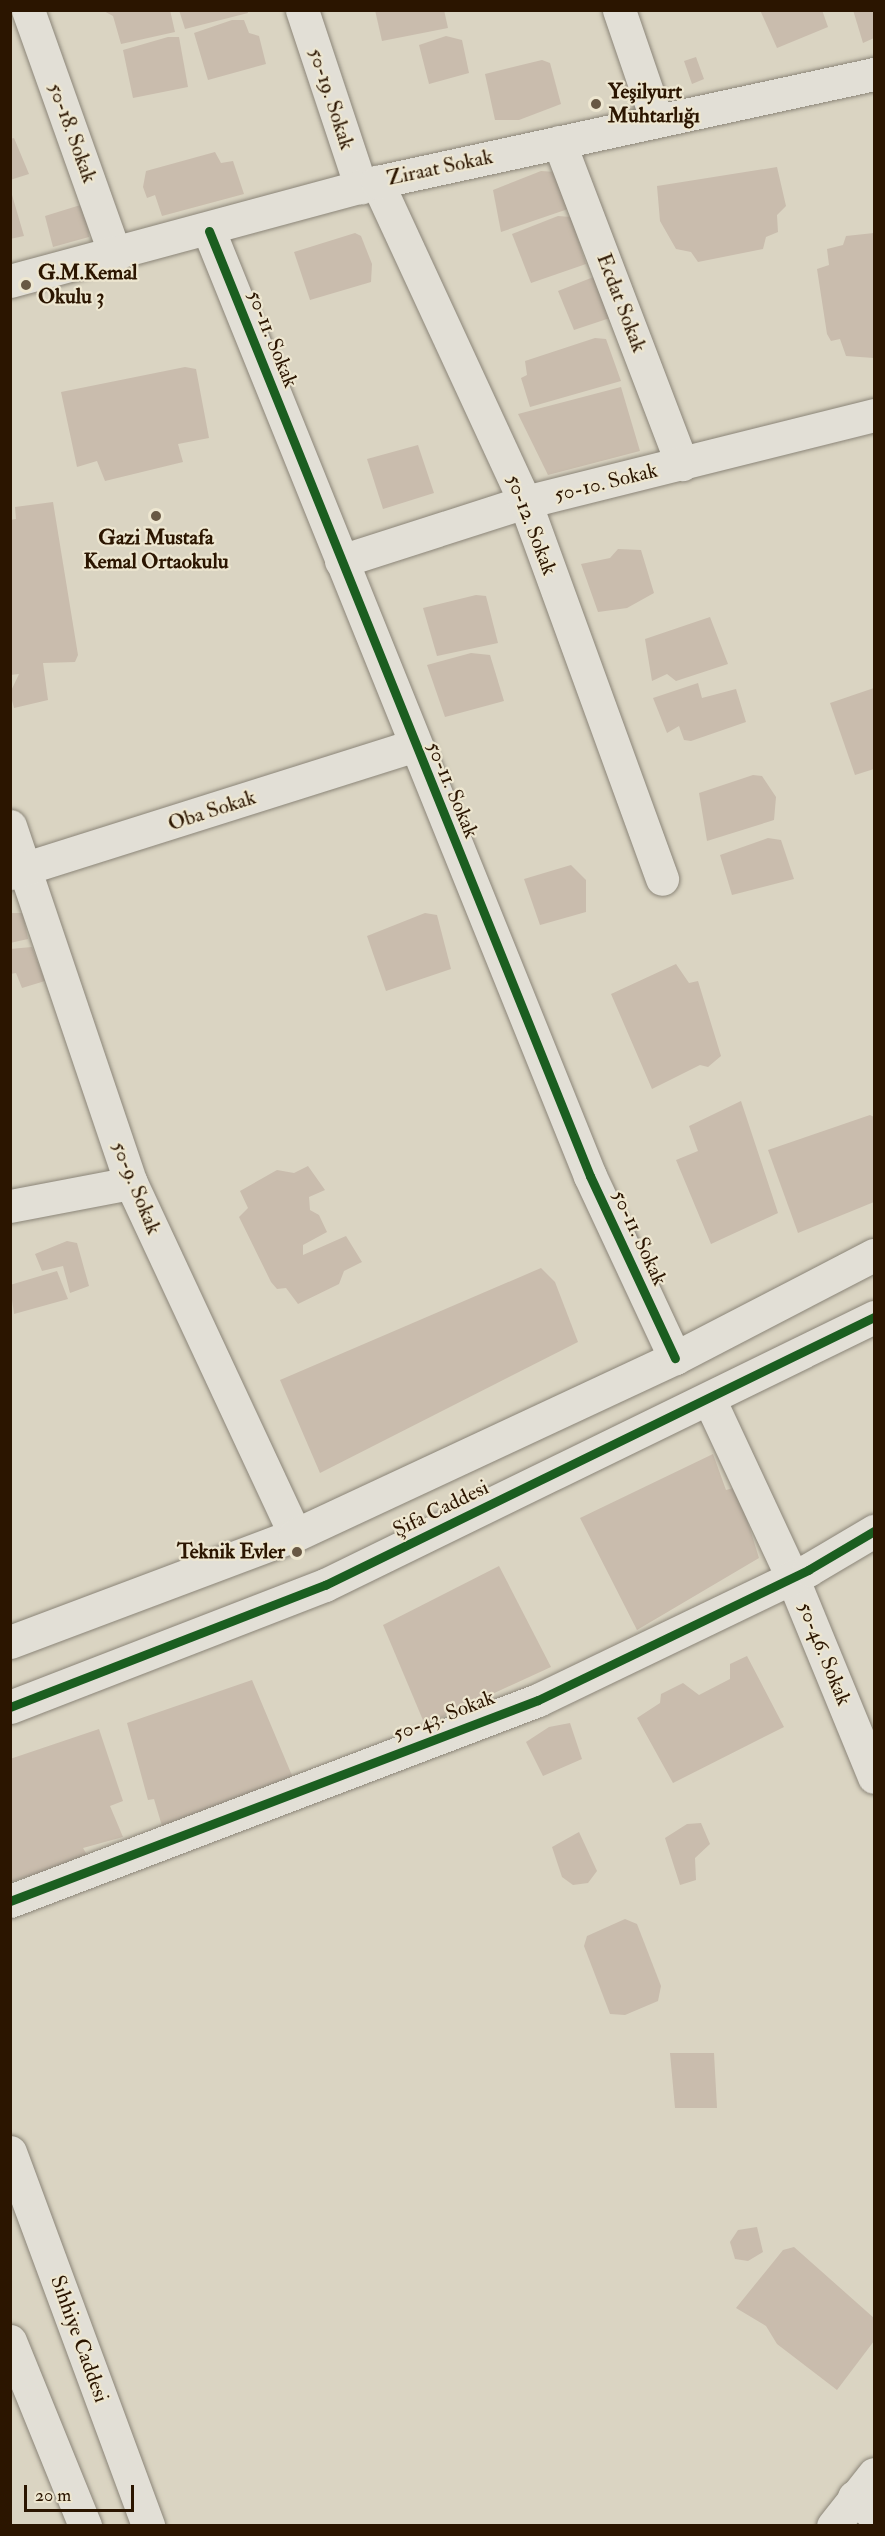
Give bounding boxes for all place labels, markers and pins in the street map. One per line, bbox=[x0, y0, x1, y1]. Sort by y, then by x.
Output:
place label: Yeşilyurt Muhtarlığı bbox=[608, 79, 700, 129]
marker: Yeşilyurt Muhtarlığı bbox=[589, 97, 603, 111]
place label: G.M.Kemal Okulu 3 bbox=[38, 260, 137, 310]
marker: G.M.Kemal Okulu 3 bbox=[19, 278, 33, 292]
marker: Gazi Mustafa Kemal Ortaokulu bbox=[149, 509, 163, 523]
place label: Gazi Mustafa Kemal Ortaokulu bbox=[83, 525, 229, 575]
place label: Teknik Evler bbox=[177, 1539, 285, 1565]
marker: Teknik Evler bbox=[290, 1545, 304, 1559]

